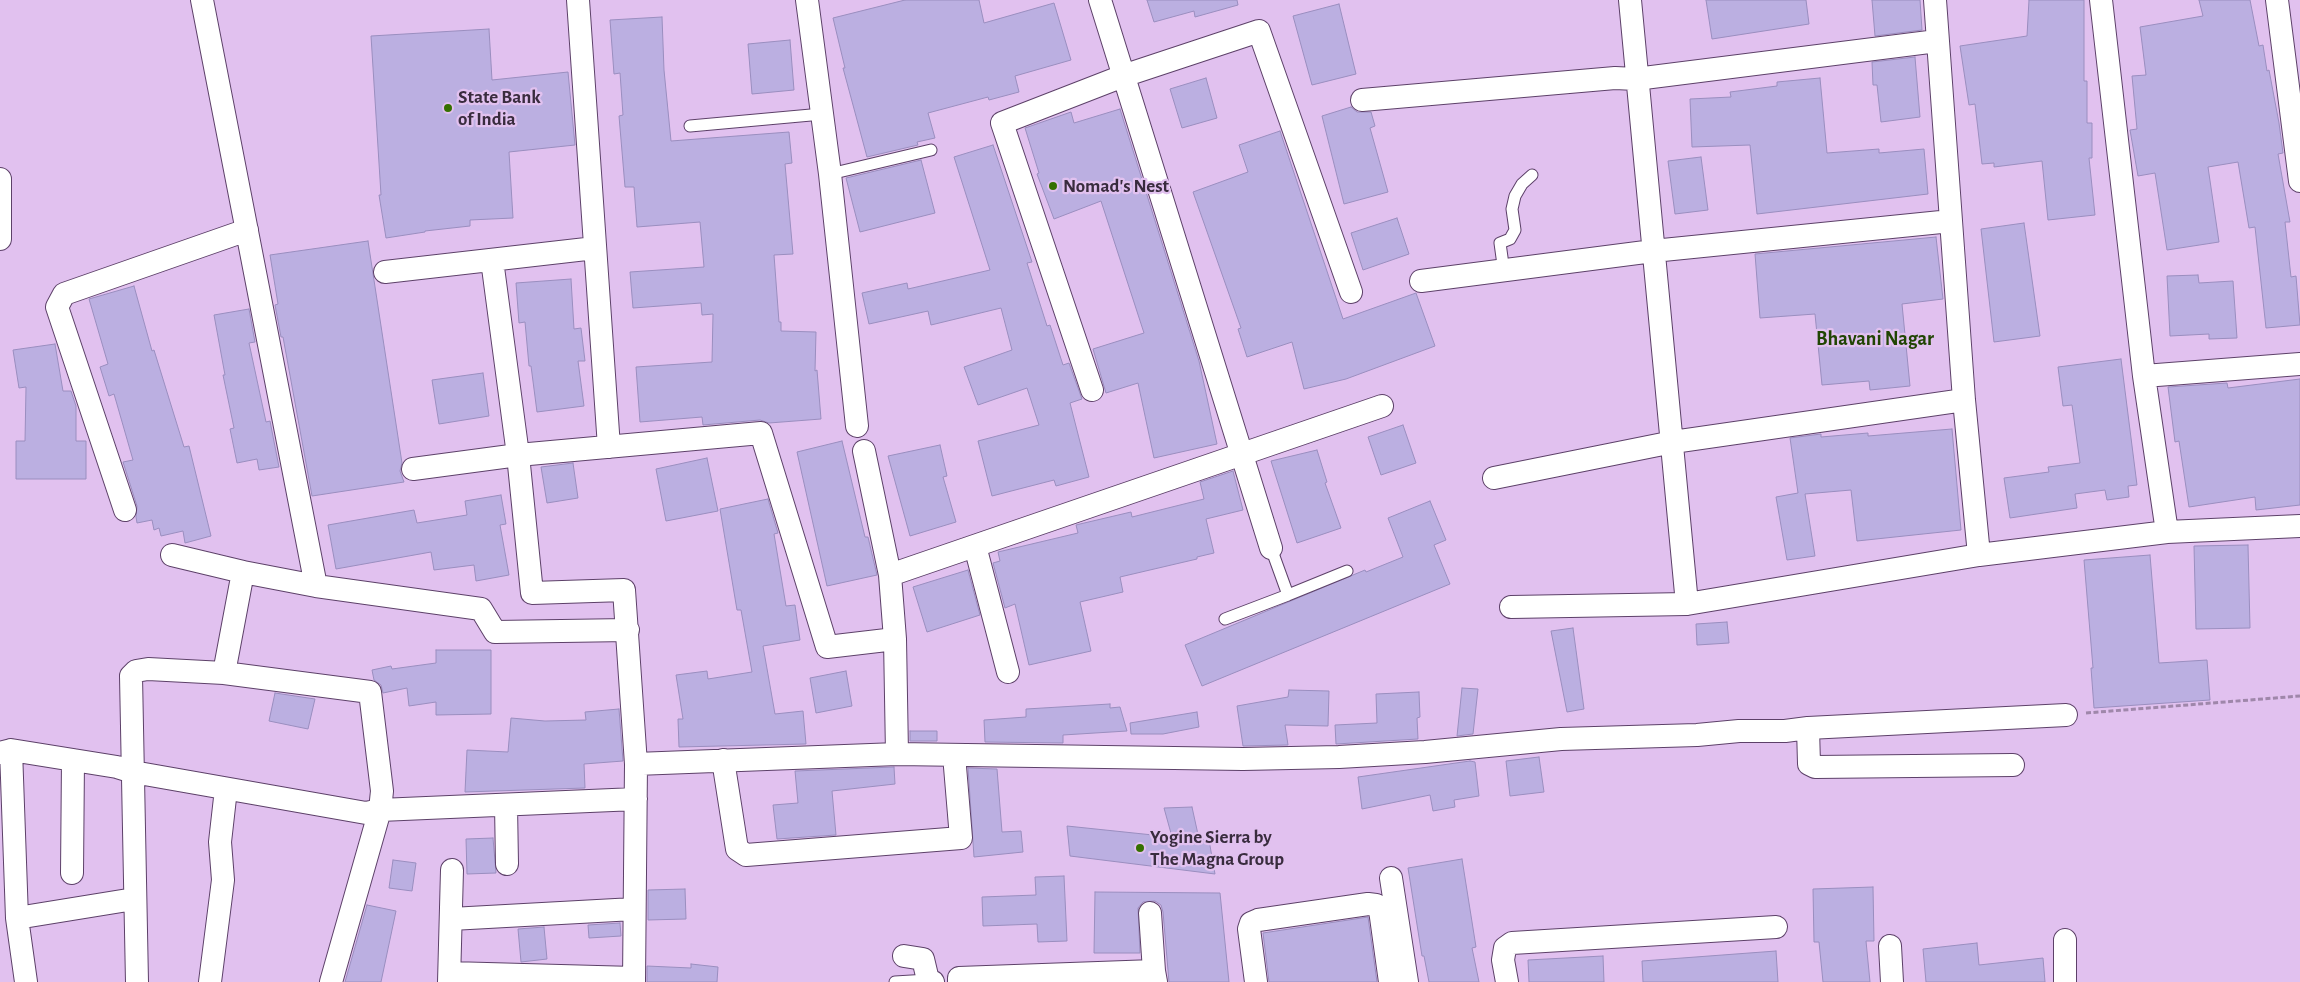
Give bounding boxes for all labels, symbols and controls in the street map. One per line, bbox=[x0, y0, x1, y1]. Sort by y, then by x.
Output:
place label: State Bank of India bbox=[458, 86, 541, 130]
marker: State Bank of India bbox=[442, 102, 454, 114]
place label: Nomad's Nest bbox=[1063, 175, 1169, 197]
marker: Nomad's Nest bbox=[1047, 180, 1059, 192]
district label: Bhavani Nagar bbox=[1816, 327, 1934, 351]
place label: Yogine Sierra by The Magna Group bbox=[1150, 826, 1284, 870]
marker: Yogine Sierra by The Magna Group bbox=[1134, 842, 1146, 854]

